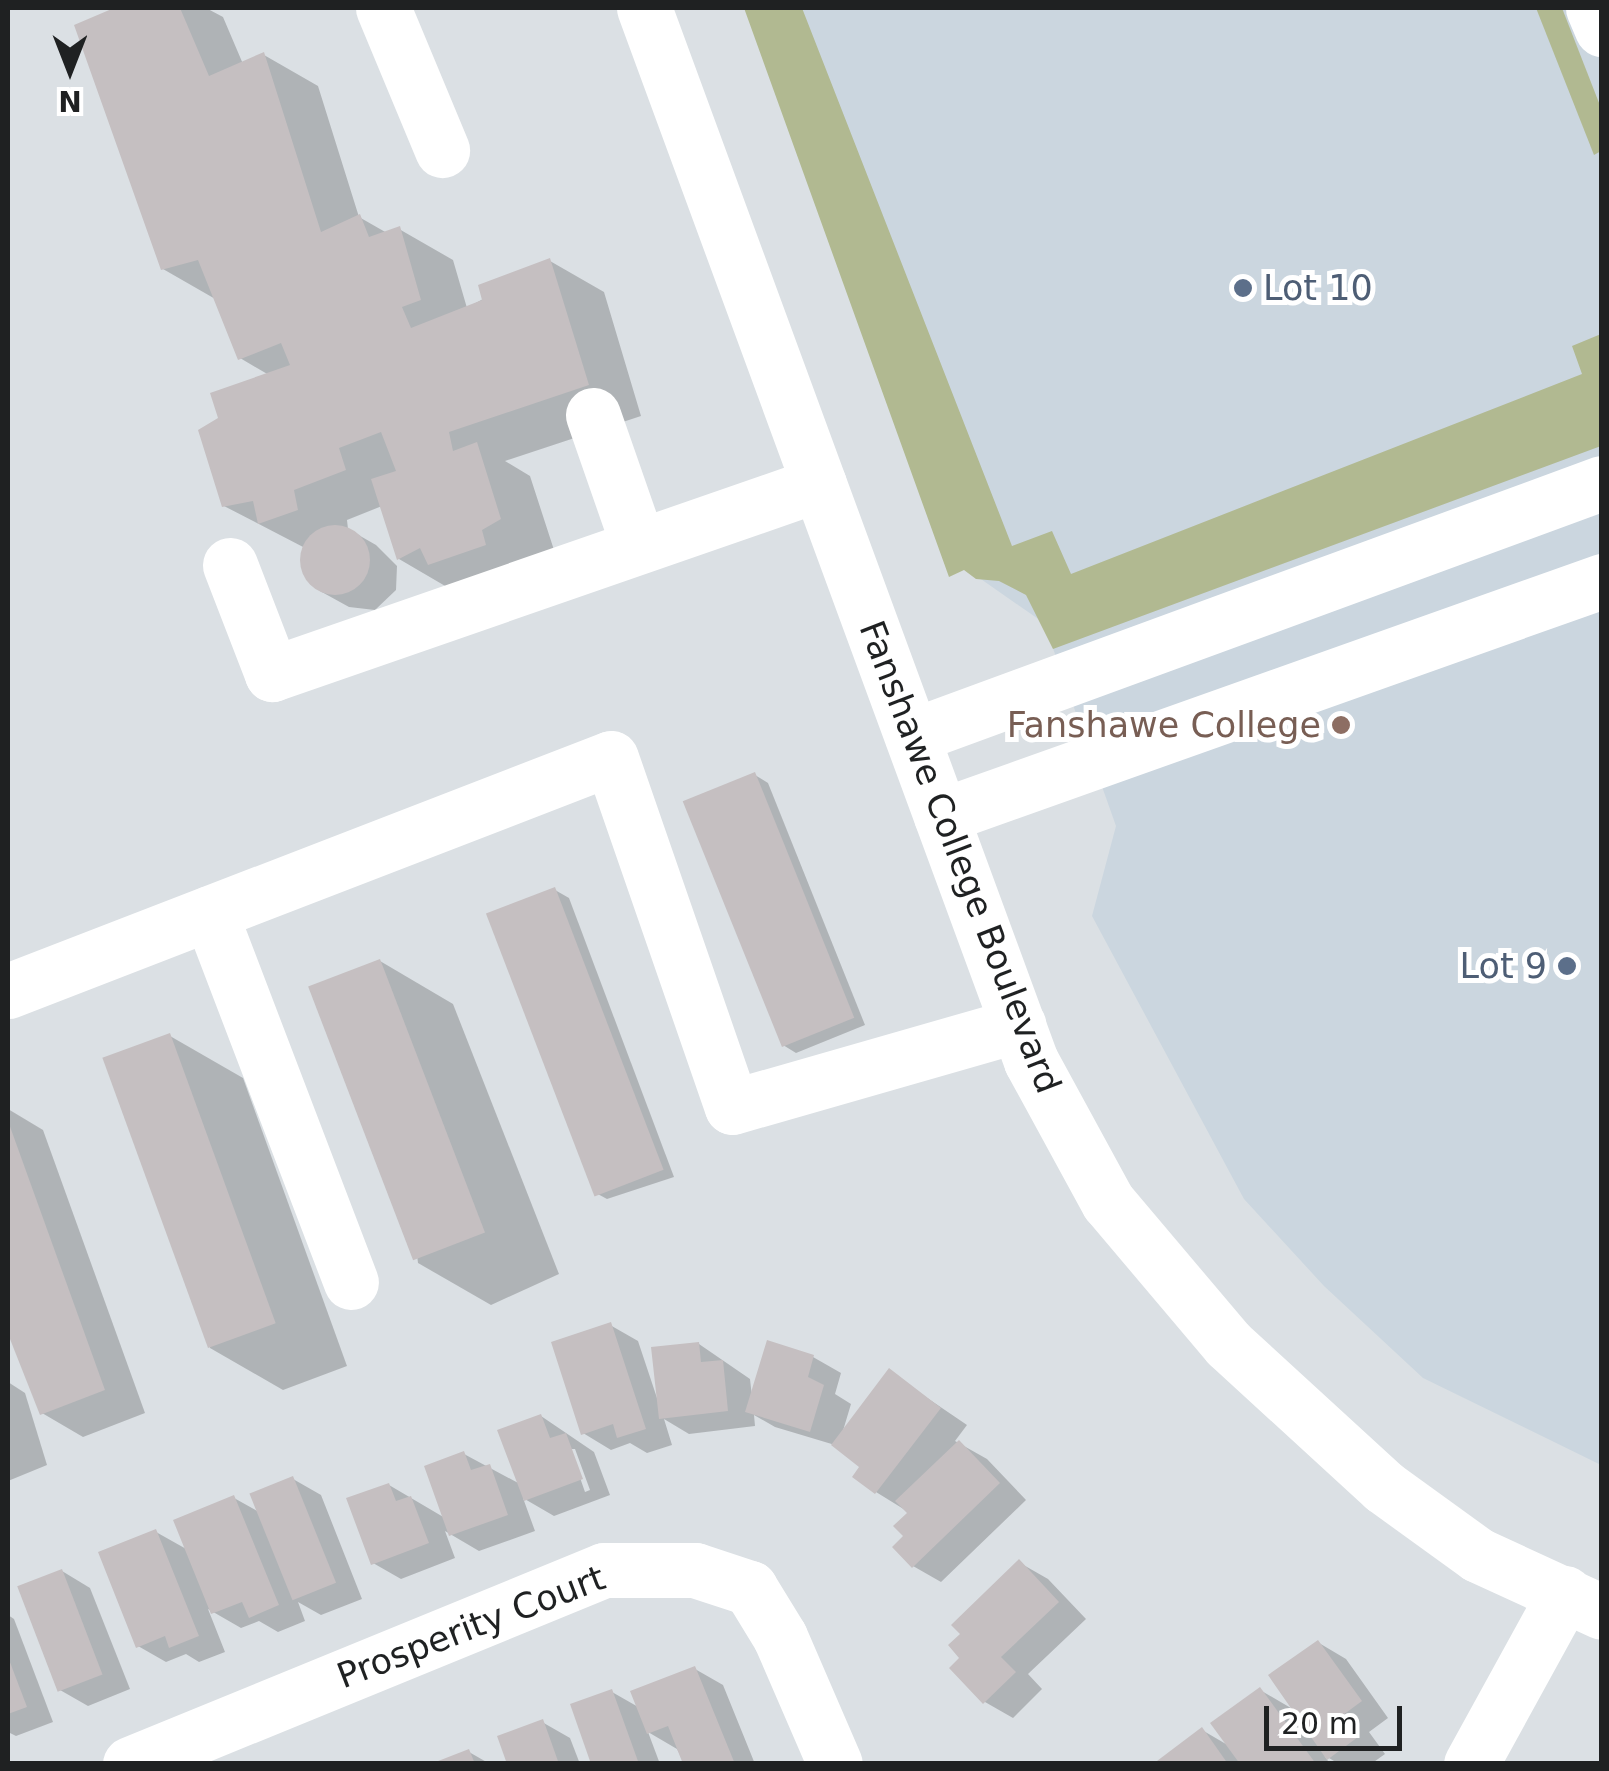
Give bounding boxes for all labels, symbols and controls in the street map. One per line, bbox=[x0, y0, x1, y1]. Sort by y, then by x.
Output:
north arrow bbox=[20, 20, 120, 120]
text: N bbox=[58, 84, 82, 117]
place label: Lot 10 bbox=[1263, 267, 1373, 309]
marker: Lot 10 bbox=[1232, 277, 1254, 299]
street label: Fanshawe College Boulevard bbox=[850, 615, 1070, 1099]
place label: Fanshawe College bbox=[1007, 704, 1321, 746]
marker: Fanshawe College bbox=[1330, 714, 1352, 736]
place label: Lot 9 bbox=[1460, 945, 1547, 987]
marker: Lot 9 bbox=[1556, 955, 1578, 977]
street label: Prosperity Court bbox=[331, 1557, 611, 1697]
scale bar bbox=[1269, 1686, 1406, 1748]
text: 20 m bbox=[1281, 1706, 1358, 1741]

